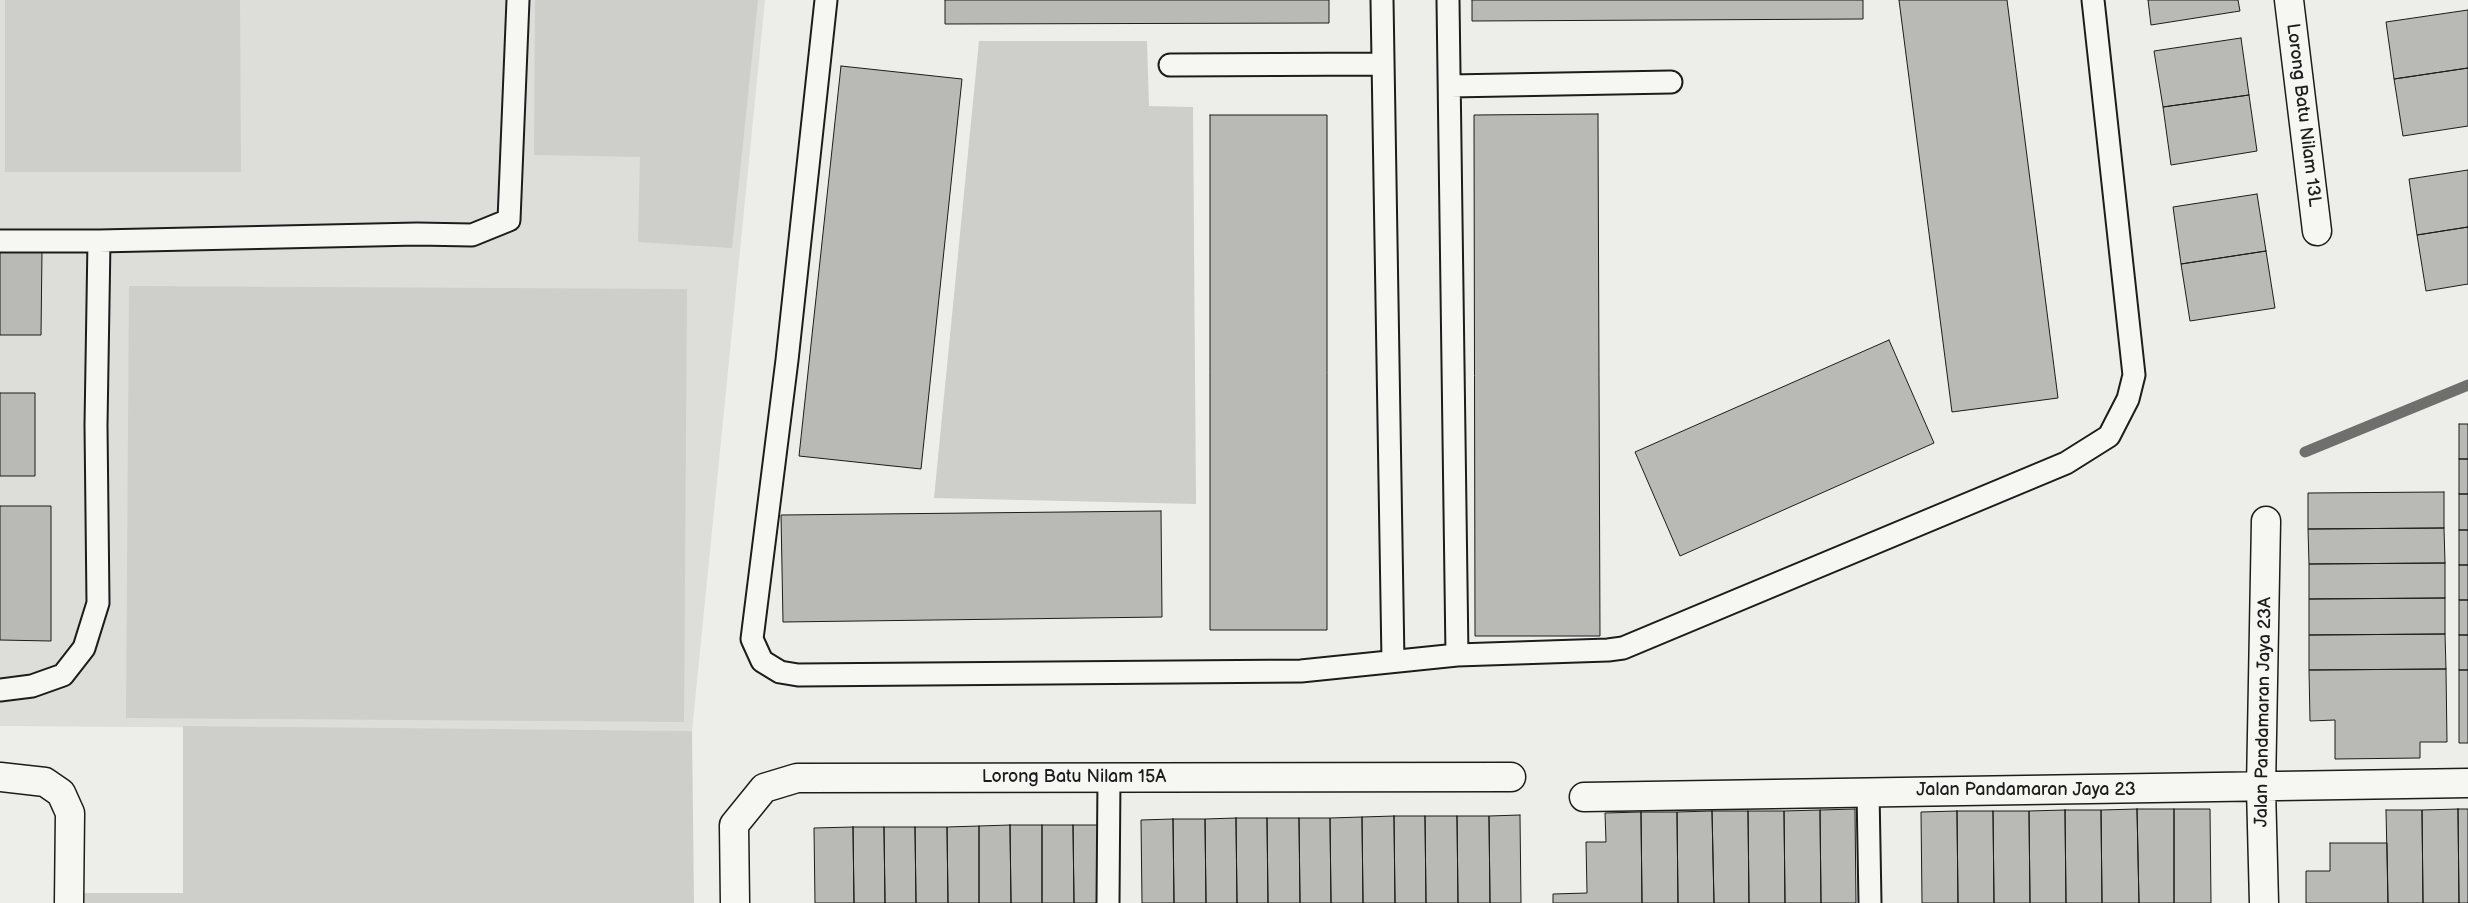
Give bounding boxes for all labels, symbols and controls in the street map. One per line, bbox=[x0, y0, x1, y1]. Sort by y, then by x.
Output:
street label: Lorong Batu Nilam 13L bbox=[2281, 22, 2325, 208]
street label: Jalan Pandamaran Jaya 23A bbox=[2251, 597, 2277, 827]
street label: Lorong Batu Nilam 15A bbox=[982, 766, 1166, 788]
street label: Jalan Pandamaran Jaya 23 bbox=[1916, 779, 2136, 801]

